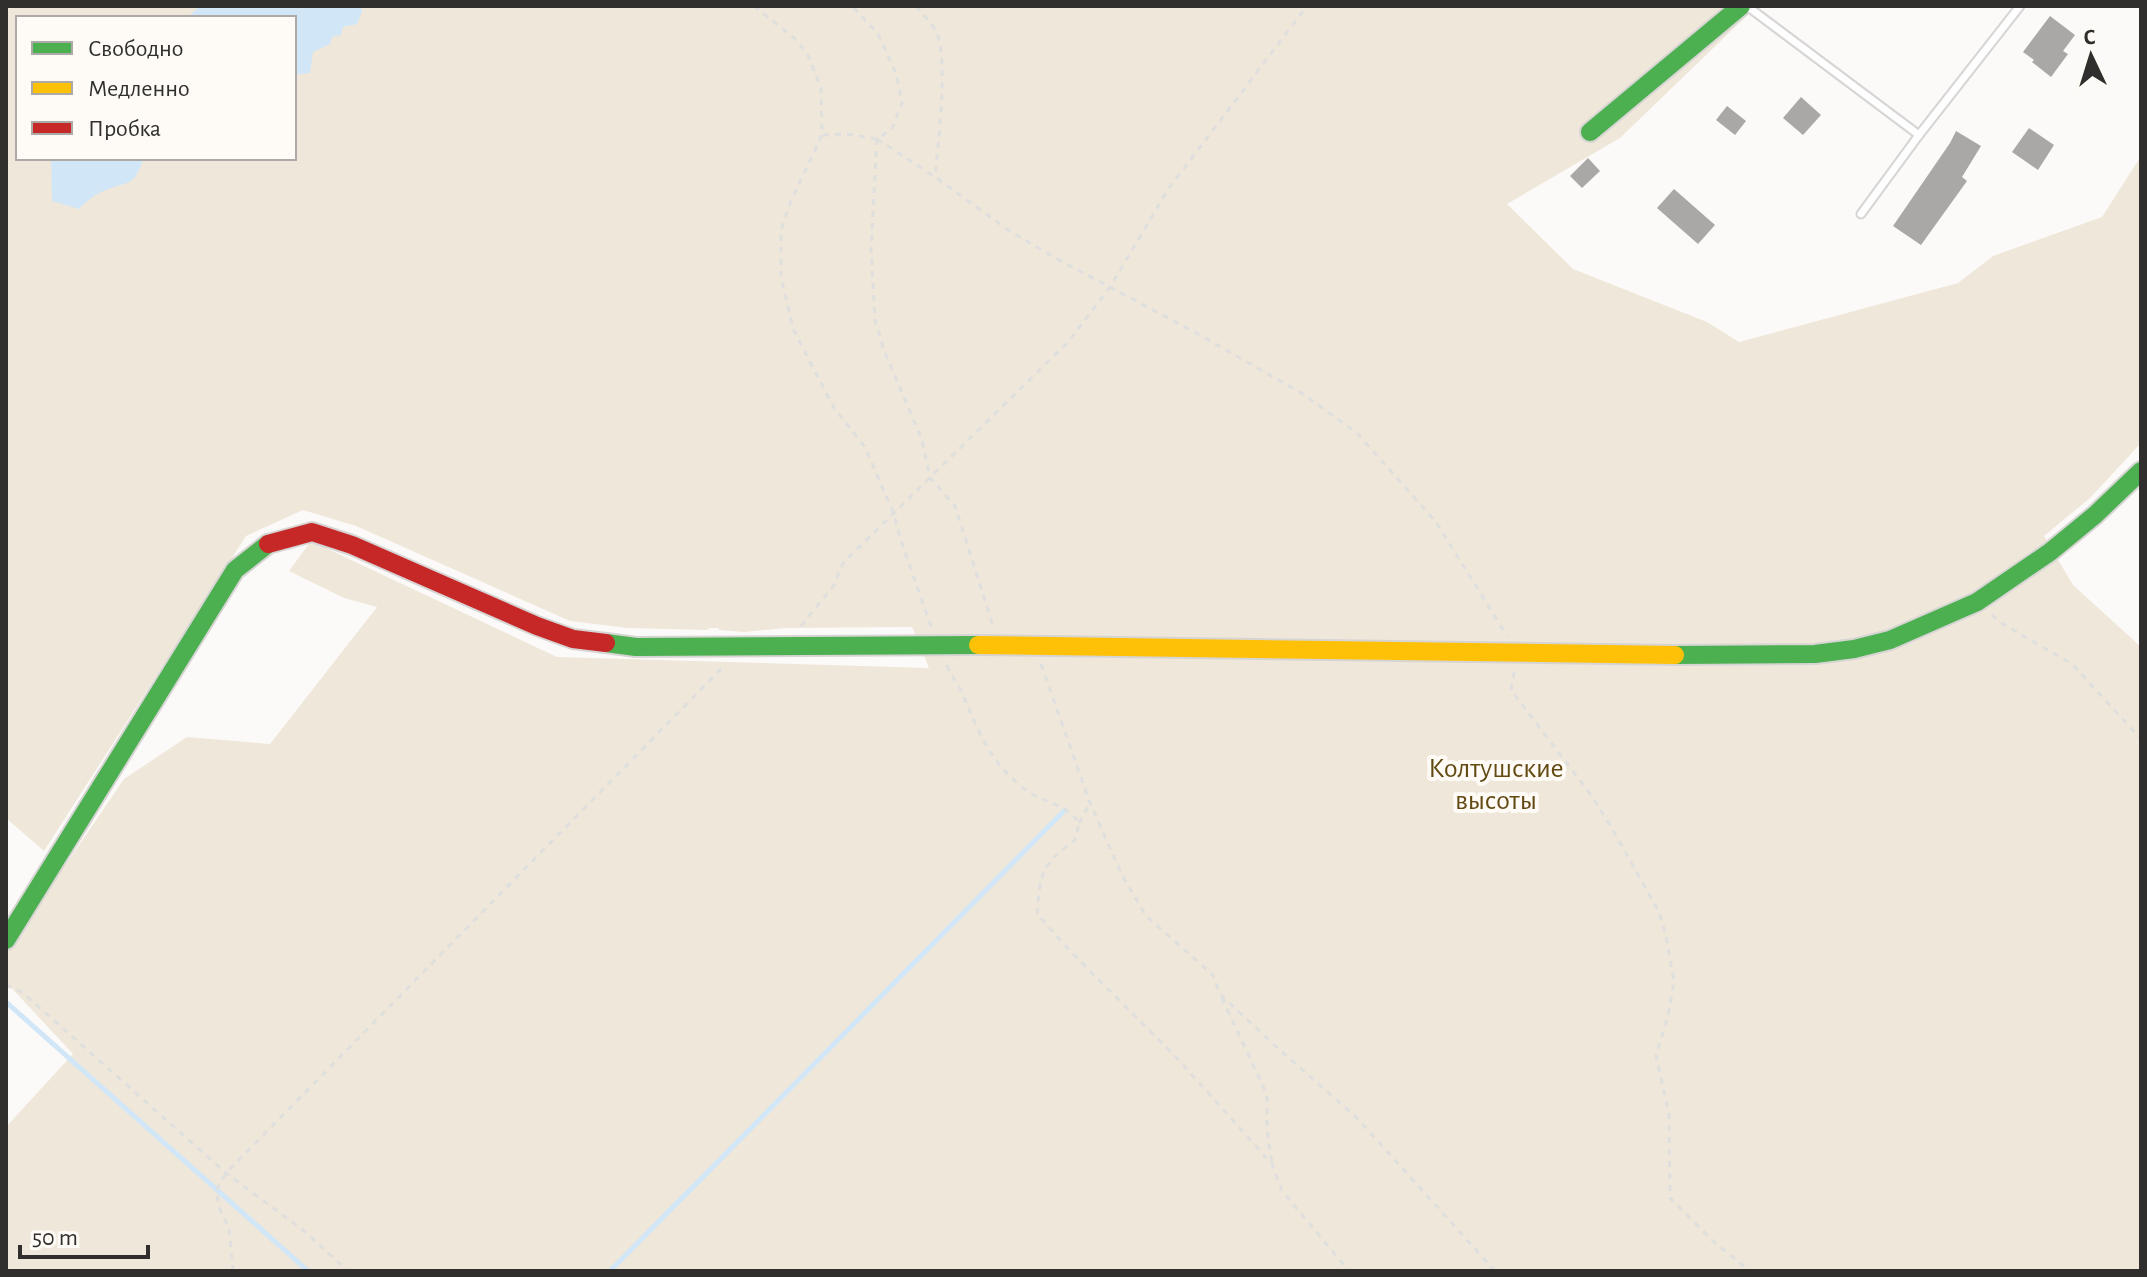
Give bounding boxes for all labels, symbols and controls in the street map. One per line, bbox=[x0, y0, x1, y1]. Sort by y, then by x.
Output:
legend bbox=[16, 16, 296, 160]
north arrow bbox=[2051, 16, 2131, 96]
text: С bbox=[2083, 26, 2097, 48]
text: Свободно bbox=[88, 37, 183, 61]
text: Медленно bbox=[88, 77, 190, 101]
text: Пробка bbox=[88, 117, 161, 141]
park label: Колтушские высоты bbox=[1428, 755, 1564, 815]
scale bar bbox=[20, 1209, 148, 1259]
text: 50 m bbox=[32, 1226, 78, 1250]

